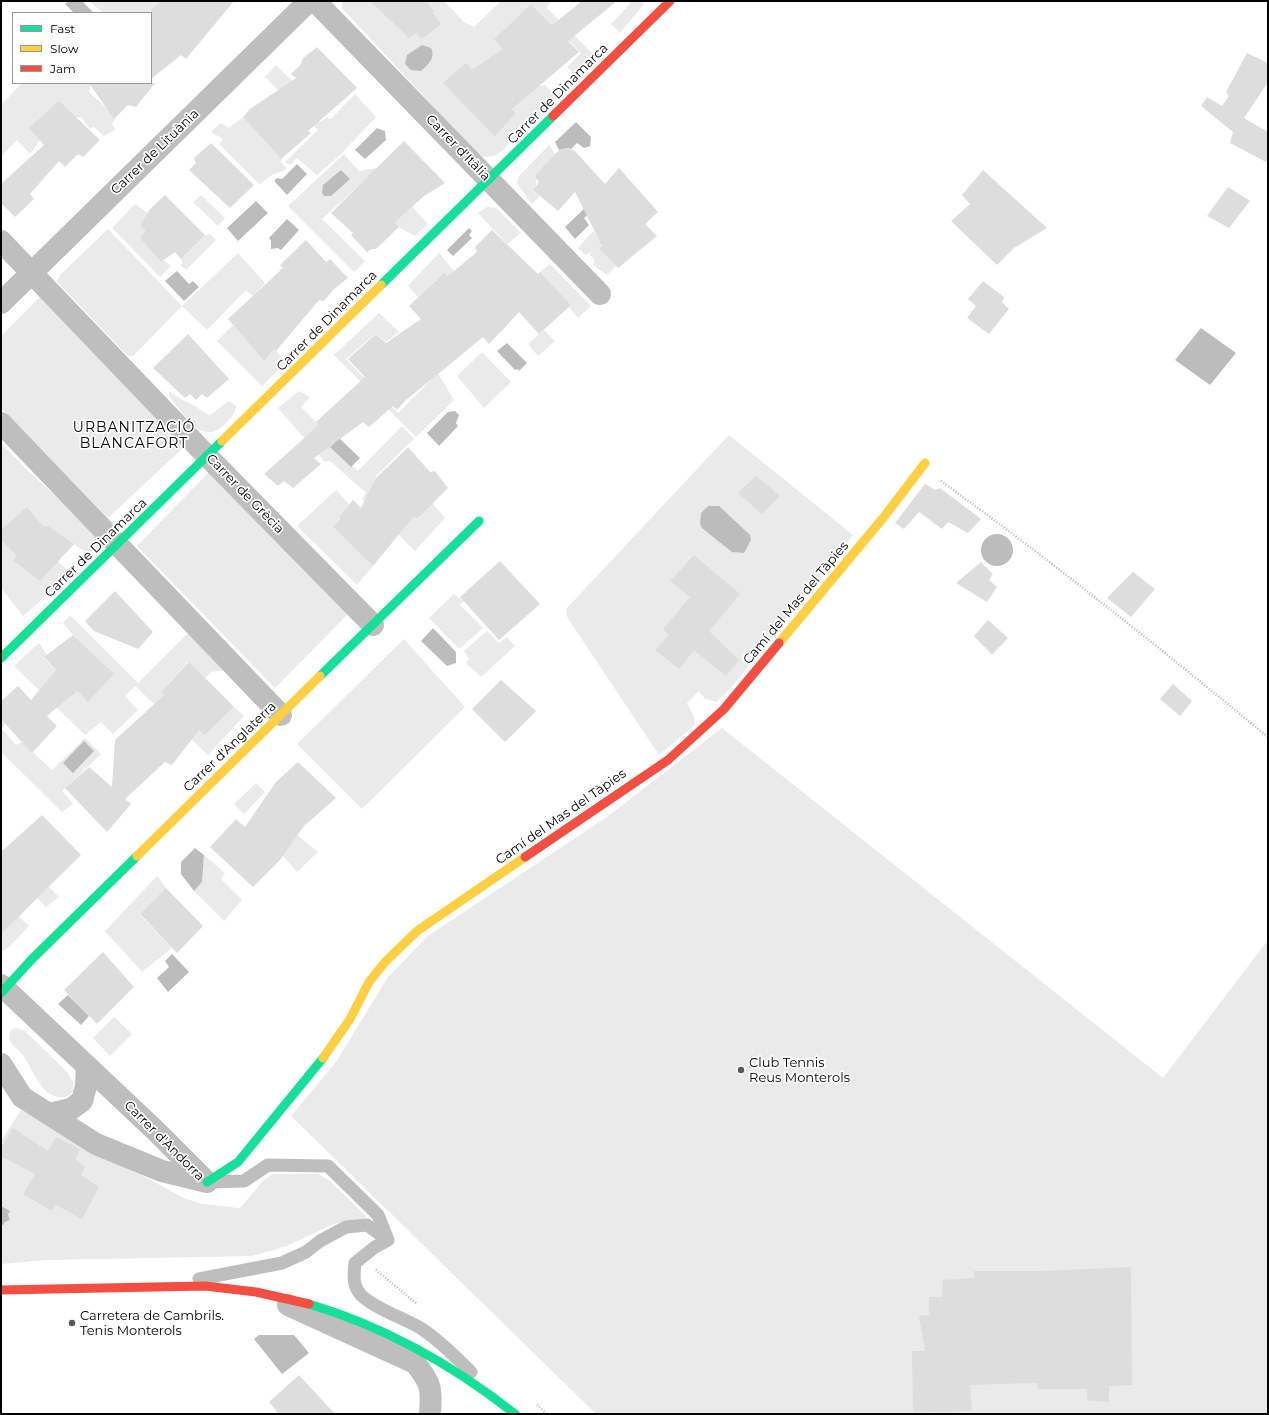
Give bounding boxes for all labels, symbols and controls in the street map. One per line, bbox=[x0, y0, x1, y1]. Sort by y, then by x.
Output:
legend bbox=[12, 12, 152, 84]
text: Fast bbox=[50, 21, 75, 36]
text: Slow bbox=[50, 41, 79, 56]
street label: Carrer de Dinamarca bbox=[505, 41, 611, 147]
text: Jam bbox=[50, 61, 76, 76]
street label: Carrer de Lituània bbox=[108, 106, 202, 198]
street label: Carrer d'Itàlia bbox=[422, 112, 494, 184]
street label: Carrer de Dinamarca bbox=[274, 268, 380, 374]
district label: URBANITZACIÓ BLANCAFORT bbox=[73, 420, 195, 452]
street label: Carrer de Grècia bbox=[203, 451, 287, 537]
street label: Carrer de Dinamarca bbox=[42, 495, 150, 601]
street label: Camí del Mas del Tàpies bbox=[740, 538, 852, 668]
street label: Carrer d'Anglaterra bbox=[180, 699, 280, 795]
street label: Camí del Mas del Tàpies bbox=[493, 766, 629, 868]
place label: Club Tennis Reus Monterols bbox=[749, 1055, 850, 1086]
marker: Club Tennis Reus Monterols bbox=[736, 1065, 746, 1075]
street label: Carrer d'Andorra bbox=[121, 1098, 207, 1184]
place label: Carretera de Cambrils. Tenis Monterols bbox=[80, 1308, 224, 1339]
marker: Carretera de Cambrils. Tenis Monterols bbox=[67, 1318, 77, 1328]

